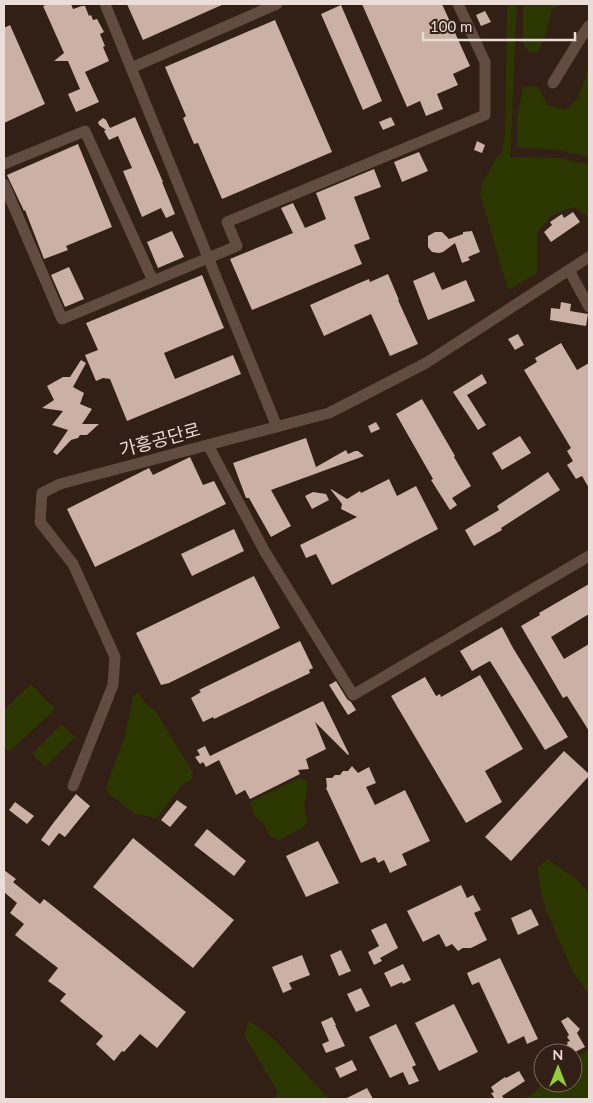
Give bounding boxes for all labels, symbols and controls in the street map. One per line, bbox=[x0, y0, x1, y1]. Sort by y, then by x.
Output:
scale bar bbox=[423, 10, 576, 42]
text: 100 m bbox=[430, 17, 472, 35]
street label: 가흥공단로 bbox=[117, 418, 203, 460]
north arrow bbox=[533, 1043, 583, 1093]
text: N bbox=[553, 1046, 563, 1063]

